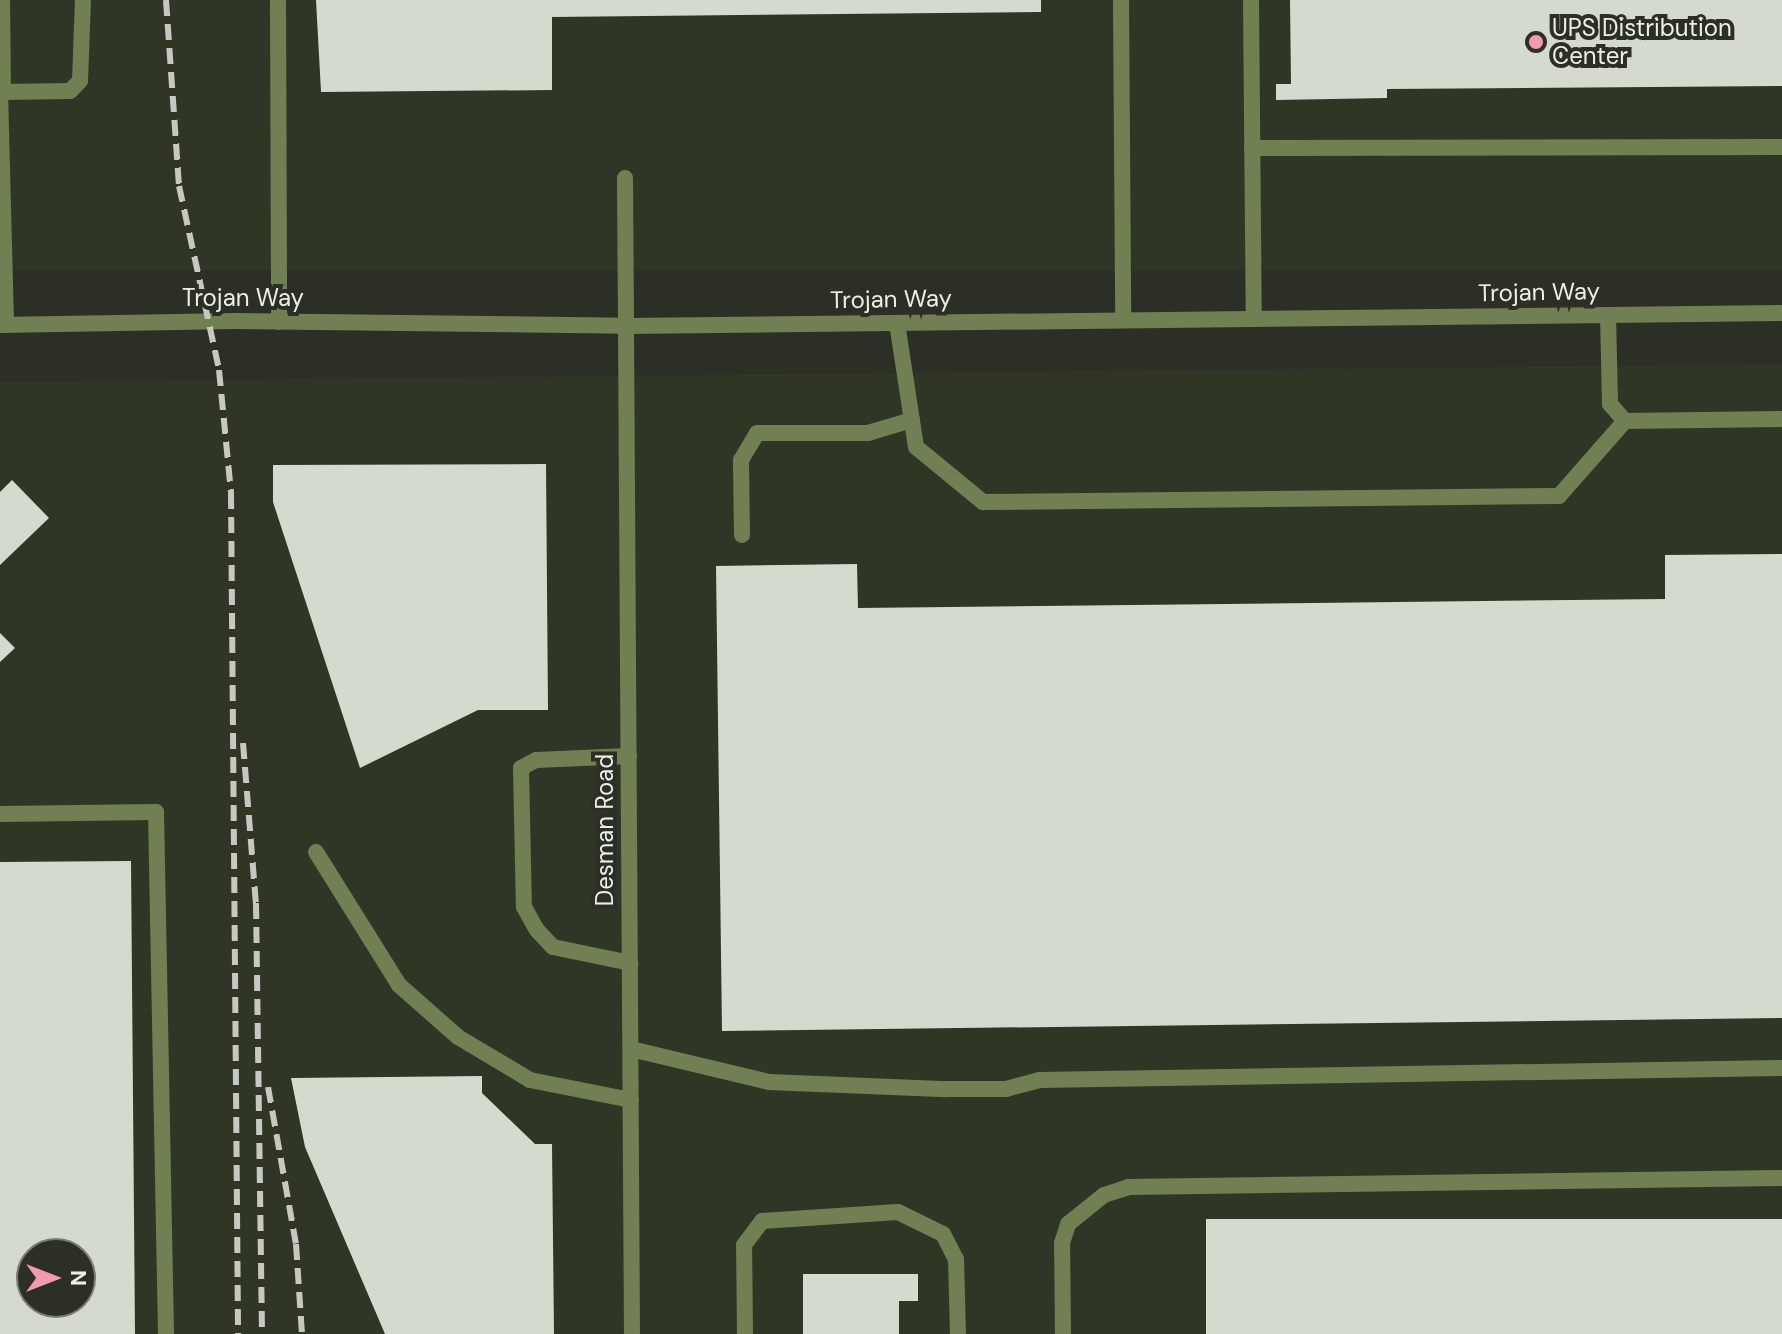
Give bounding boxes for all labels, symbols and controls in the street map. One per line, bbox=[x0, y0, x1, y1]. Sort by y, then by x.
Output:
place label: UPS Distribution Center bbox=[1552, 14, 1732, 70]
marker: UPS Distribution Center bbox=[1527, 33, 1545, 51]
street label: Trojan Way bbox=[1478, 277, 1600, 307]
street label: Trojan Way bbox=[182, 284, 304, 312]
street label: Trojan Way bbox=[830, 284, 952, 314]
street label: Desman Road bbox=[591, 754, 619, 906]
north arrow bbox=[16, 1238, 96, 1318]
text: N bbox=[64, 1270, 93, 1286]

